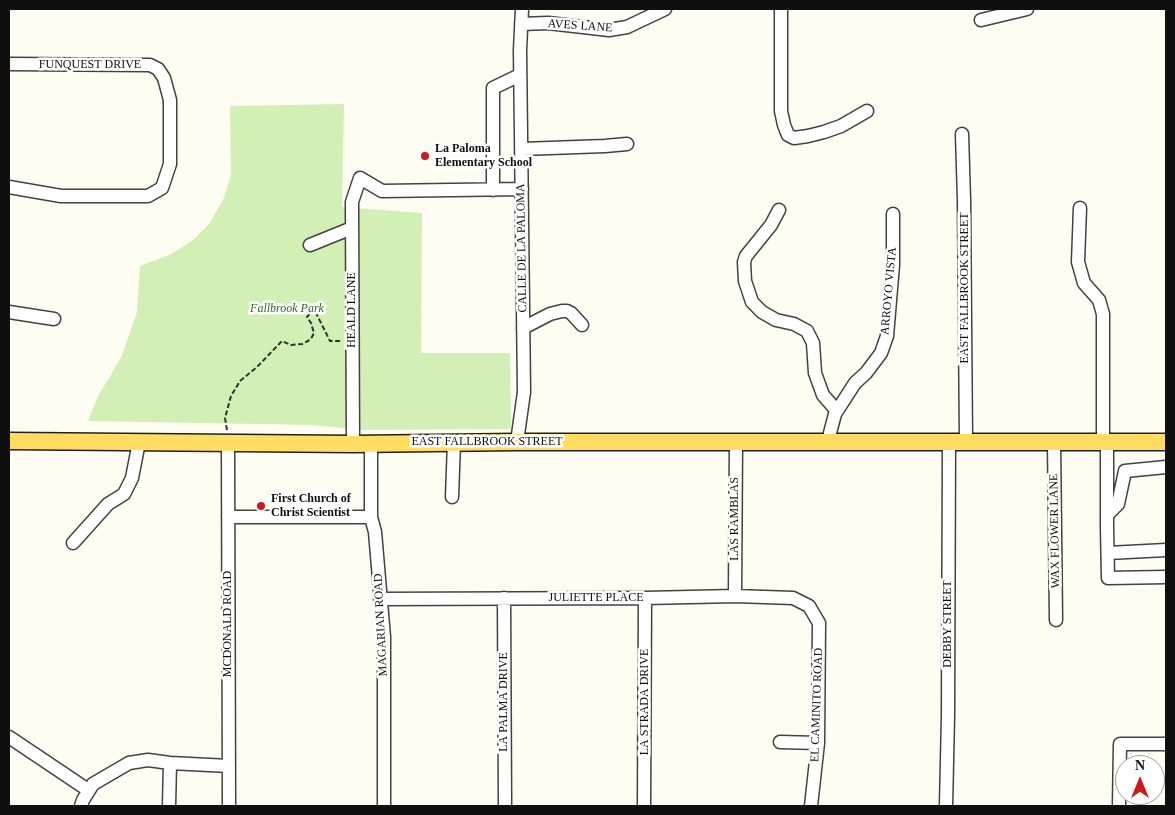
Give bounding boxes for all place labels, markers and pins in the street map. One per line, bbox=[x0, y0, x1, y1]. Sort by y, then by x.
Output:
place label: La Paloma Elementary School bbox=[435, 142, 532, 170]
marker: La Paloma Elementary School bbox=[419, 150, 431, 162]
place label: First Church of Christ Scientist bbox=[271, 492, 351, 520]
marker: First Church of Christ Scientist bbox=[255, 500, 267, 512]

